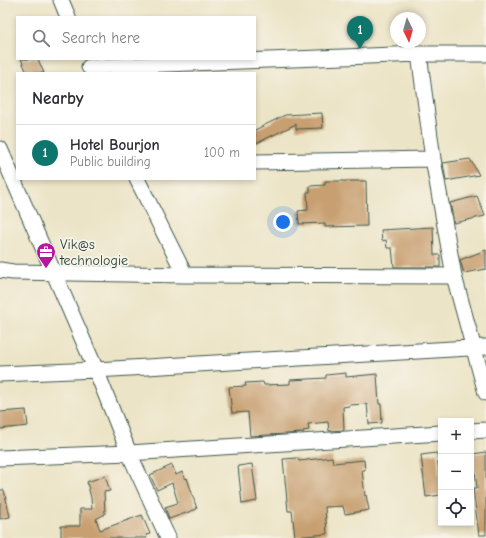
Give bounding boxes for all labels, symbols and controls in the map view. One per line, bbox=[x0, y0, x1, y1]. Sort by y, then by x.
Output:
north arrow bbox=[390, 12, 426, 48]
search box bbox=[16, 16, 256, 60]
pin: 1 bbox=[347, 16, 373, 49]
icon: search bbox=[30, 27, 52, 49]
text: Search here bbox=[62, 29, 140, 47]
text: Nearby bbox=[32, 89, 83, 108]
text: Hotel Bourjon bbox=[70, 136, 160, 154]
text: 1 bbox=[42, 145, 48, 160]
text: 100 m bbox=[204, 145, 240, 160]
text: Public building bbox=[70, 154, 151, 169]
your location bbox=[273, 212, 293, 232]
place label: Vik@s technologie bbox=[59, 236, 128, 269]
office icon: Vik@s technologie bbox=[35, 241, 57, 269]
map controls bbox=[438, 418, 474, 526]
button: + bbox=[438, 418, 474, 454]
button: − bbox=[438, 454, 474, 490]
button: locate bbox=[438, 490, 474, 526]

